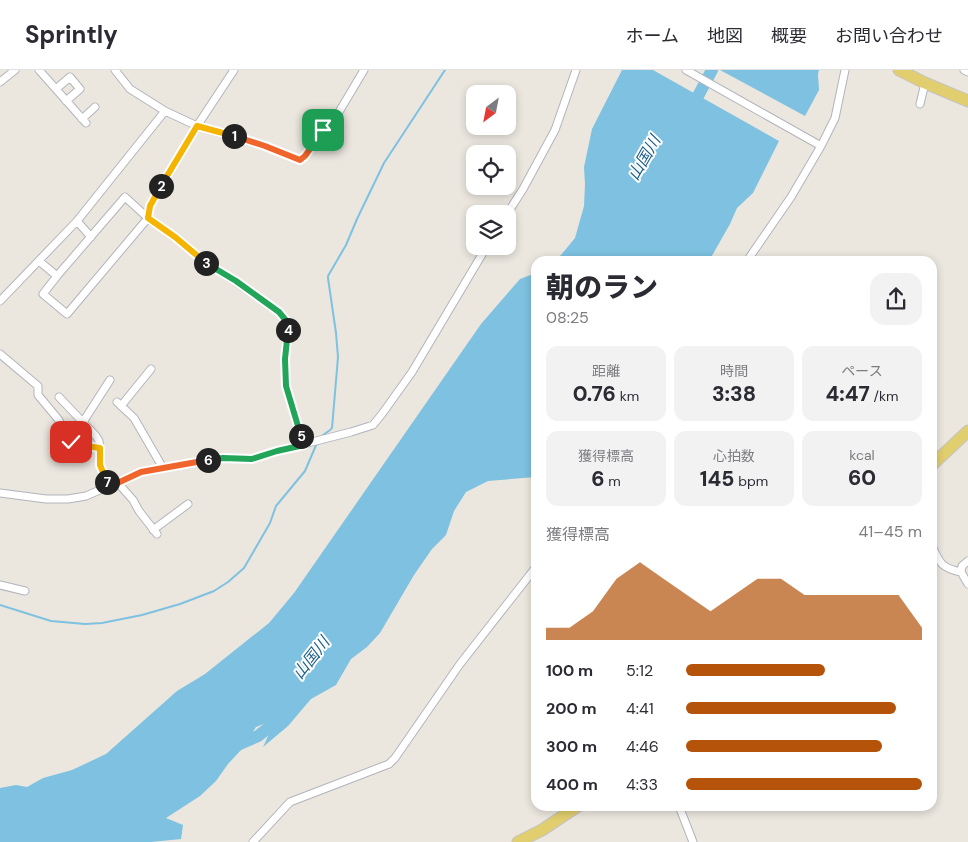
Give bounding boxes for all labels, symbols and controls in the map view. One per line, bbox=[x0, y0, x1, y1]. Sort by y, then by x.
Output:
text: Sprintly bbox=[25, 19, 118, 50]
text: ホーム bbox=[626, 24, 679, 48]
text: 地図 bbox=[707, 24, 743, 48]
text: 概要 bbox=[771, 24, 807, 48]
text: お問い合わせ bbox=[835, 24, 943, 48]
north arrow bbox=[466, 85, 516, 135]
map controls bbox=[466, 85, 516, 255]
pin bbox=[302, 109, 344, 151]
icon: arrive bbox=[309, 116, 337, 144]
pin: 1 bbox=[222, 124, 246, 148]
text: 1 bbox=[232, 127, 237, 145]
water label: 山国川 bbox=[623, 130, 666, 184]
button: locate bbox=[466, 145, 516, 195]
pin: 2 bbox=[148, 174, 174, 198]
text: 2 bbox=[157, 177, 166, 195]
button: layers bbox=[466, 205, 516, 255]
pin: 3 bbox=[194, 250, 218, 276]
text: 3 bbox=[202, 254, 211, 272]
text: 朝のラン bbox=[546, 269, 658, 306]
button: share bbox=[870, 273, 922, 325]
text: 08:25 bbox=[546, 307, 589, 328]
pin: 4 bbox=[276, 318, 300, 342]
text: 4 bbox=[284, 321, 293, 339]
text: 距離 bbox=[592, 362, 620, 380]
text: 時間 bbox=[720, 362, 748, 380]
text: ペース bbox=[841, 362, 883, 380]
text: 0.76 bbox=[573, 380, 616, 408]
text: 3:38 bbox=[712, 380, 756, 408]
text: 4:47 bbox=[826, 380, 870, 408]
text: km bbox=[616, 387, 639, 405]
text: /km bbox=[870, 387, 899, 405]
pin bbox=[50, 421, 92, 463]
pin: 5 bbox=[288, 424, 314, 448]
text: 5 bbox=[297, 427, 306, 445]
icon: check bbox=[57, 428, 85, 456]
text: kcal bbox=[849, 446, 875, 464]
text: 獲得標高 bbox=[578, 447, 634, 465]
text: 心拍数 bbox=[713, 447, 755, 465]
pin: 6 bbox=[196, 448, 220, 472]
text: 6 bbox=[204, 451, 213, 469]
text: 60 bbox=[848, 464, 876, 492]
text: 6 bbox=[591, 465, 605, 493]
text: 145 bbox=[700, 465, 734, 493]
pin: 7 bbox=[94, 470, 120, 494]
text: m bbox=[605, 472, 621, 490]
text: bpm bbox=[734, 472, 768, 490]
text: 7 bbox=[104, 473, 111, 491]
text: 41–45 m bbox=[859, 521, 922, 542]
text: 獲得標高 bbox=[546, 524, 610, 545]
water label: 山国川 bbox=[288, 631, 335, 683]
text: 100 m bbox=[546, 660, 593, 681]
text: 5:12 bbox=[626, 660, 653, 681]
text: 200 m bbox=[546, 698, 597, 719]
text: 4:41 bbox=[626, 698, 654, 719]
text: 300 m bbox=[546, 736, 597, 757]
text: 4:46 bbox=[626, 736, 659, 757]
text: 400 m bbox=[546, 774, 598, 795]
text: 4:33 bbox=[626, 774, 658, 795]

